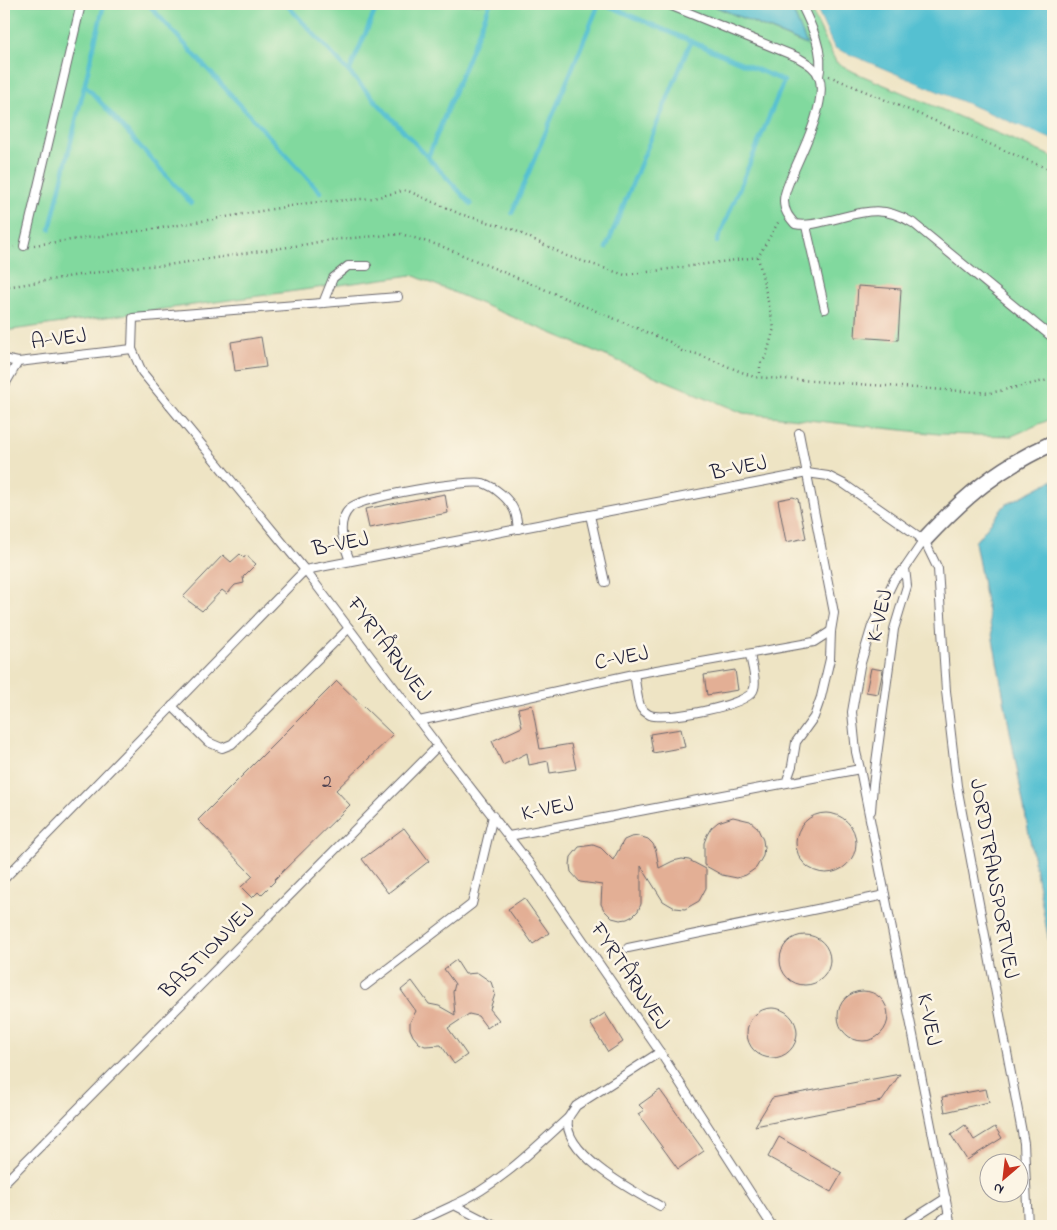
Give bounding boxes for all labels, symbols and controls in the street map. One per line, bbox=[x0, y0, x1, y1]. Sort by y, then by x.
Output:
street label: A-VEJ bbox=[29, 321, 89, 359]
street label: B-VEJ bbox=[707, 448, 770, 490]
street label: B-VEJ bbox=[309, 524, 372, 566]
street label: K-VEJ bbox=[859, 586, 903, 646]
street label: FYRTÅRNVEJ bbox=[337, 590, 438, 709]
street label: C-VEJ bbox=[592, 638, 652, 680]
house number: 2 bbox=[322, 768, 332, 797]
street label: JORDTRANSPORTVEJ bbox=[960, 776, 1026, 982]
street label: K-VEJ bbox=[519, 789, 577, 831]
street label: BASTIONVEJ bbox=[152, 897, 263, 1008]
street label: FYRTÅRNVEJ bbox=[580, 916, 677, 1037]
street label: K-VEJ bbox=[907, 991, 949, 1049]
north arrow bbox=[980, 1152, 1030, 1202]
text: N bbox=[989, 1177, 1008, 1200]

